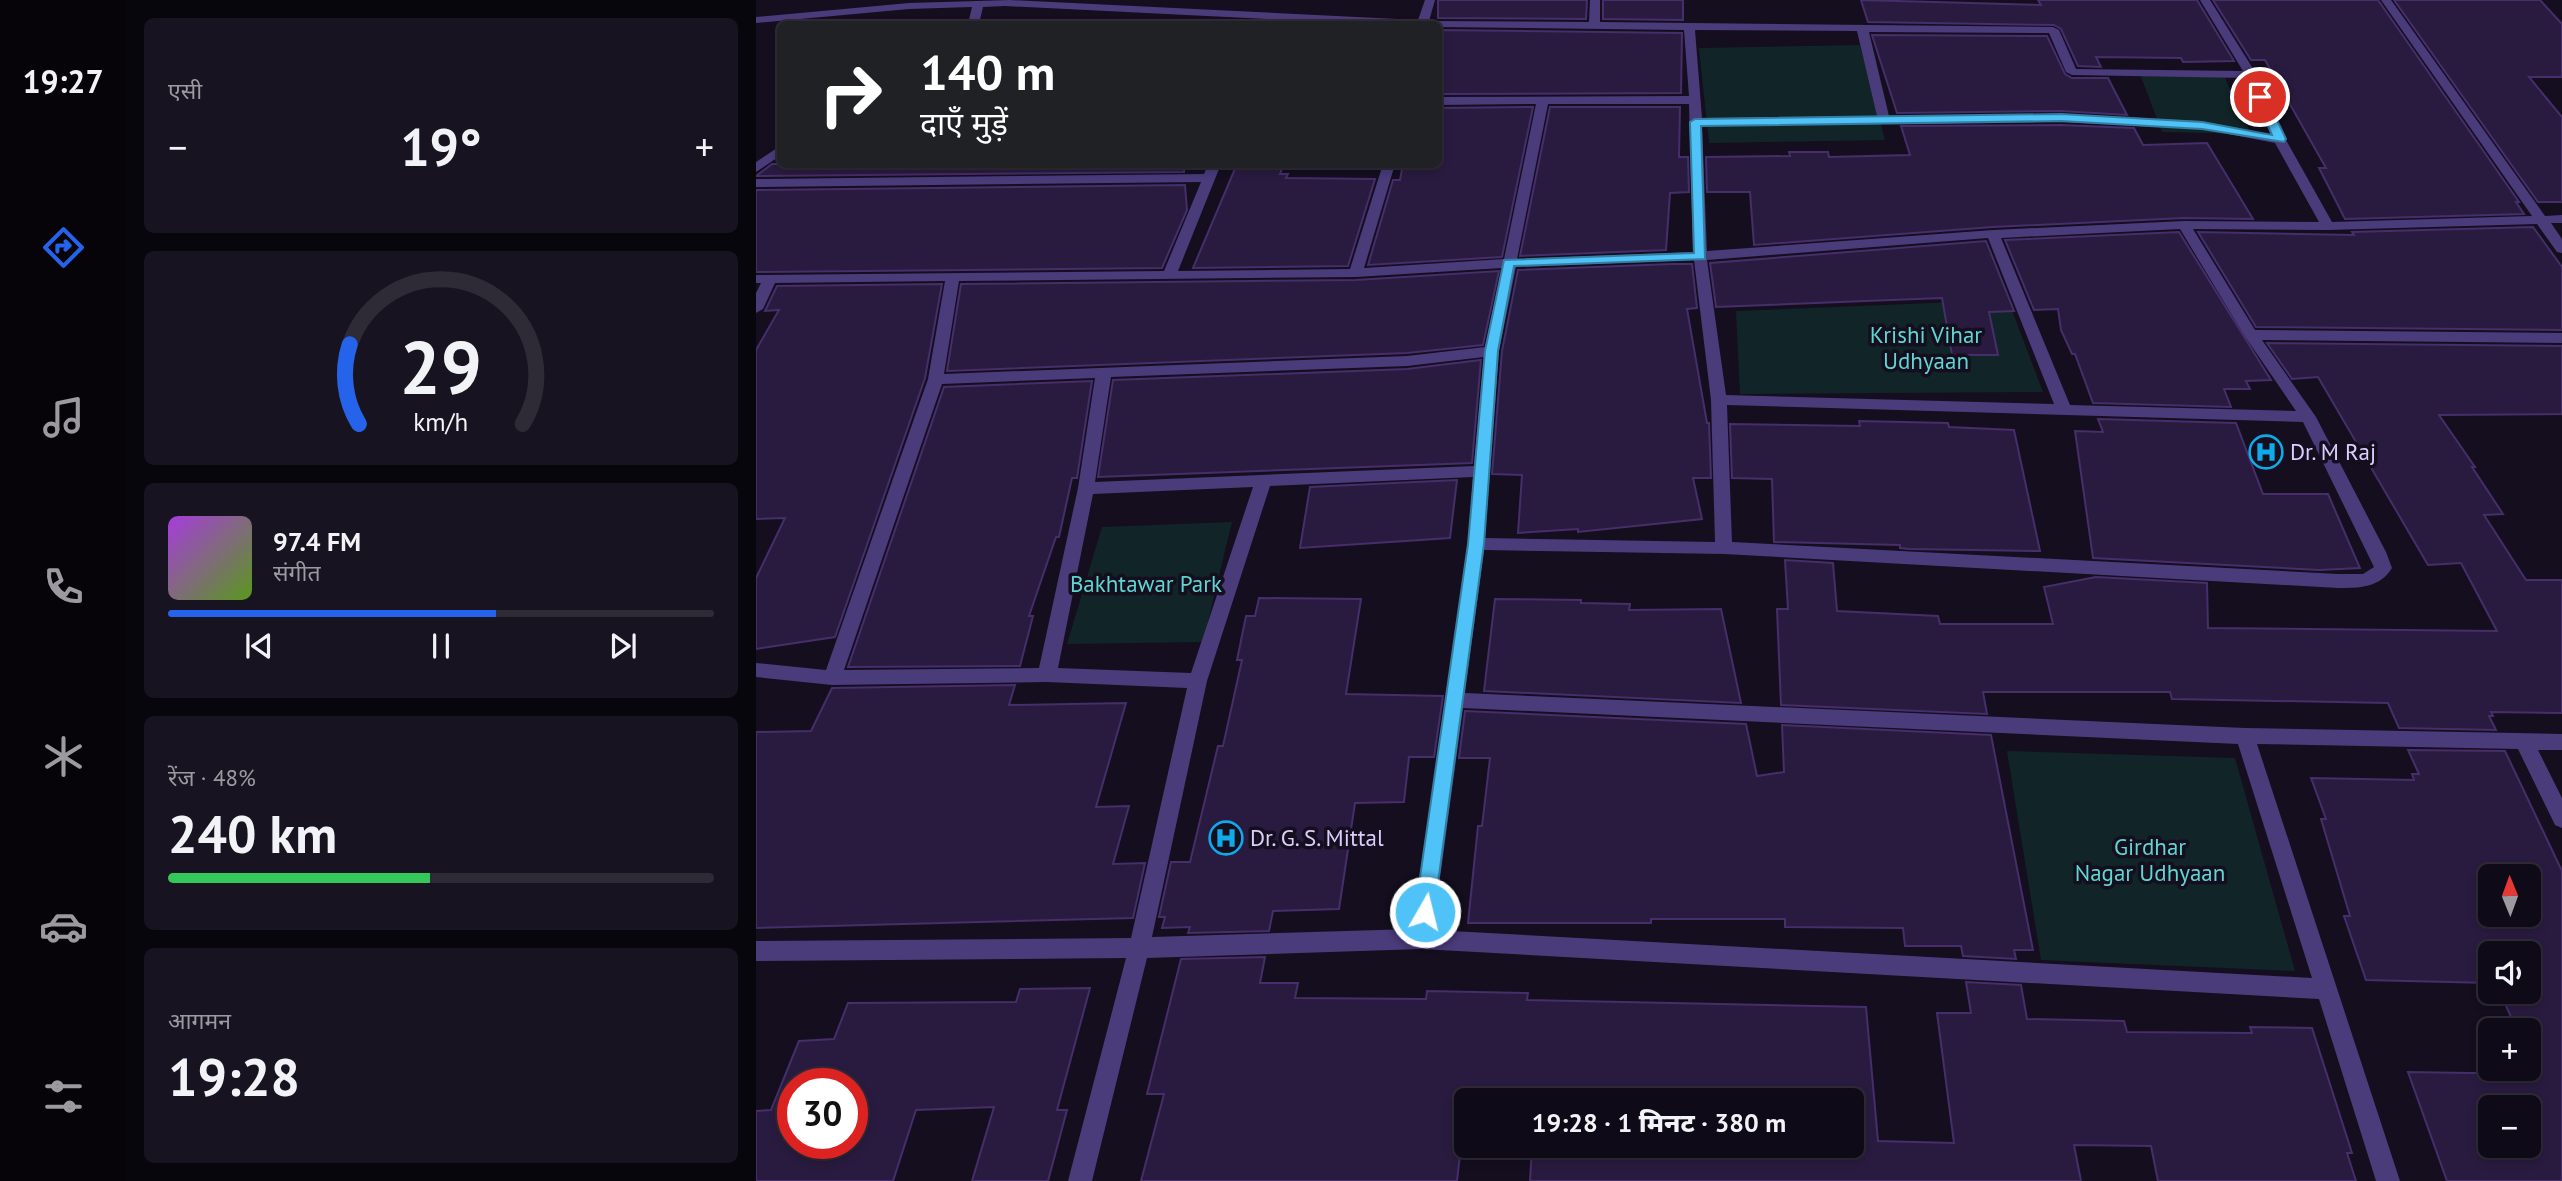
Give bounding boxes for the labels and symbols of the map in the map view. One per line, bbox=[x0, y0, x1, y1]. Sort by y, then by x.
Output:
pin bbox=[2230, 67, 2290, 127]
park label: Krishi Vihar Udhyaan bbox=[1870, 320, 1982, 375]
hospital icon: Dr. M Raj bbox=[2247, 433, 2285, 471]
place label: Dr. M Raj bbox=[2290, 437, 2376, 466]
park label: Bakhtawar Park bbox=[1070, 569, 1222, 598]
hospital icon: Dr. G. S. Mittal bbox=[1207, 819, 1245, 857]
place label: Dr. G. S. Mittal bbox=[1250, 823, 1384, 852]
park label: Girdhar Nagar Udhyaan bbox=[2075, 832, 2225, 887]
north arrow bbox=[2478, 864, 2541, 928]
position arrow bbox=[1388, 875, 1462, 949]
speed limit sign: 30 bbox=[777, 1068, 868, 1159]

